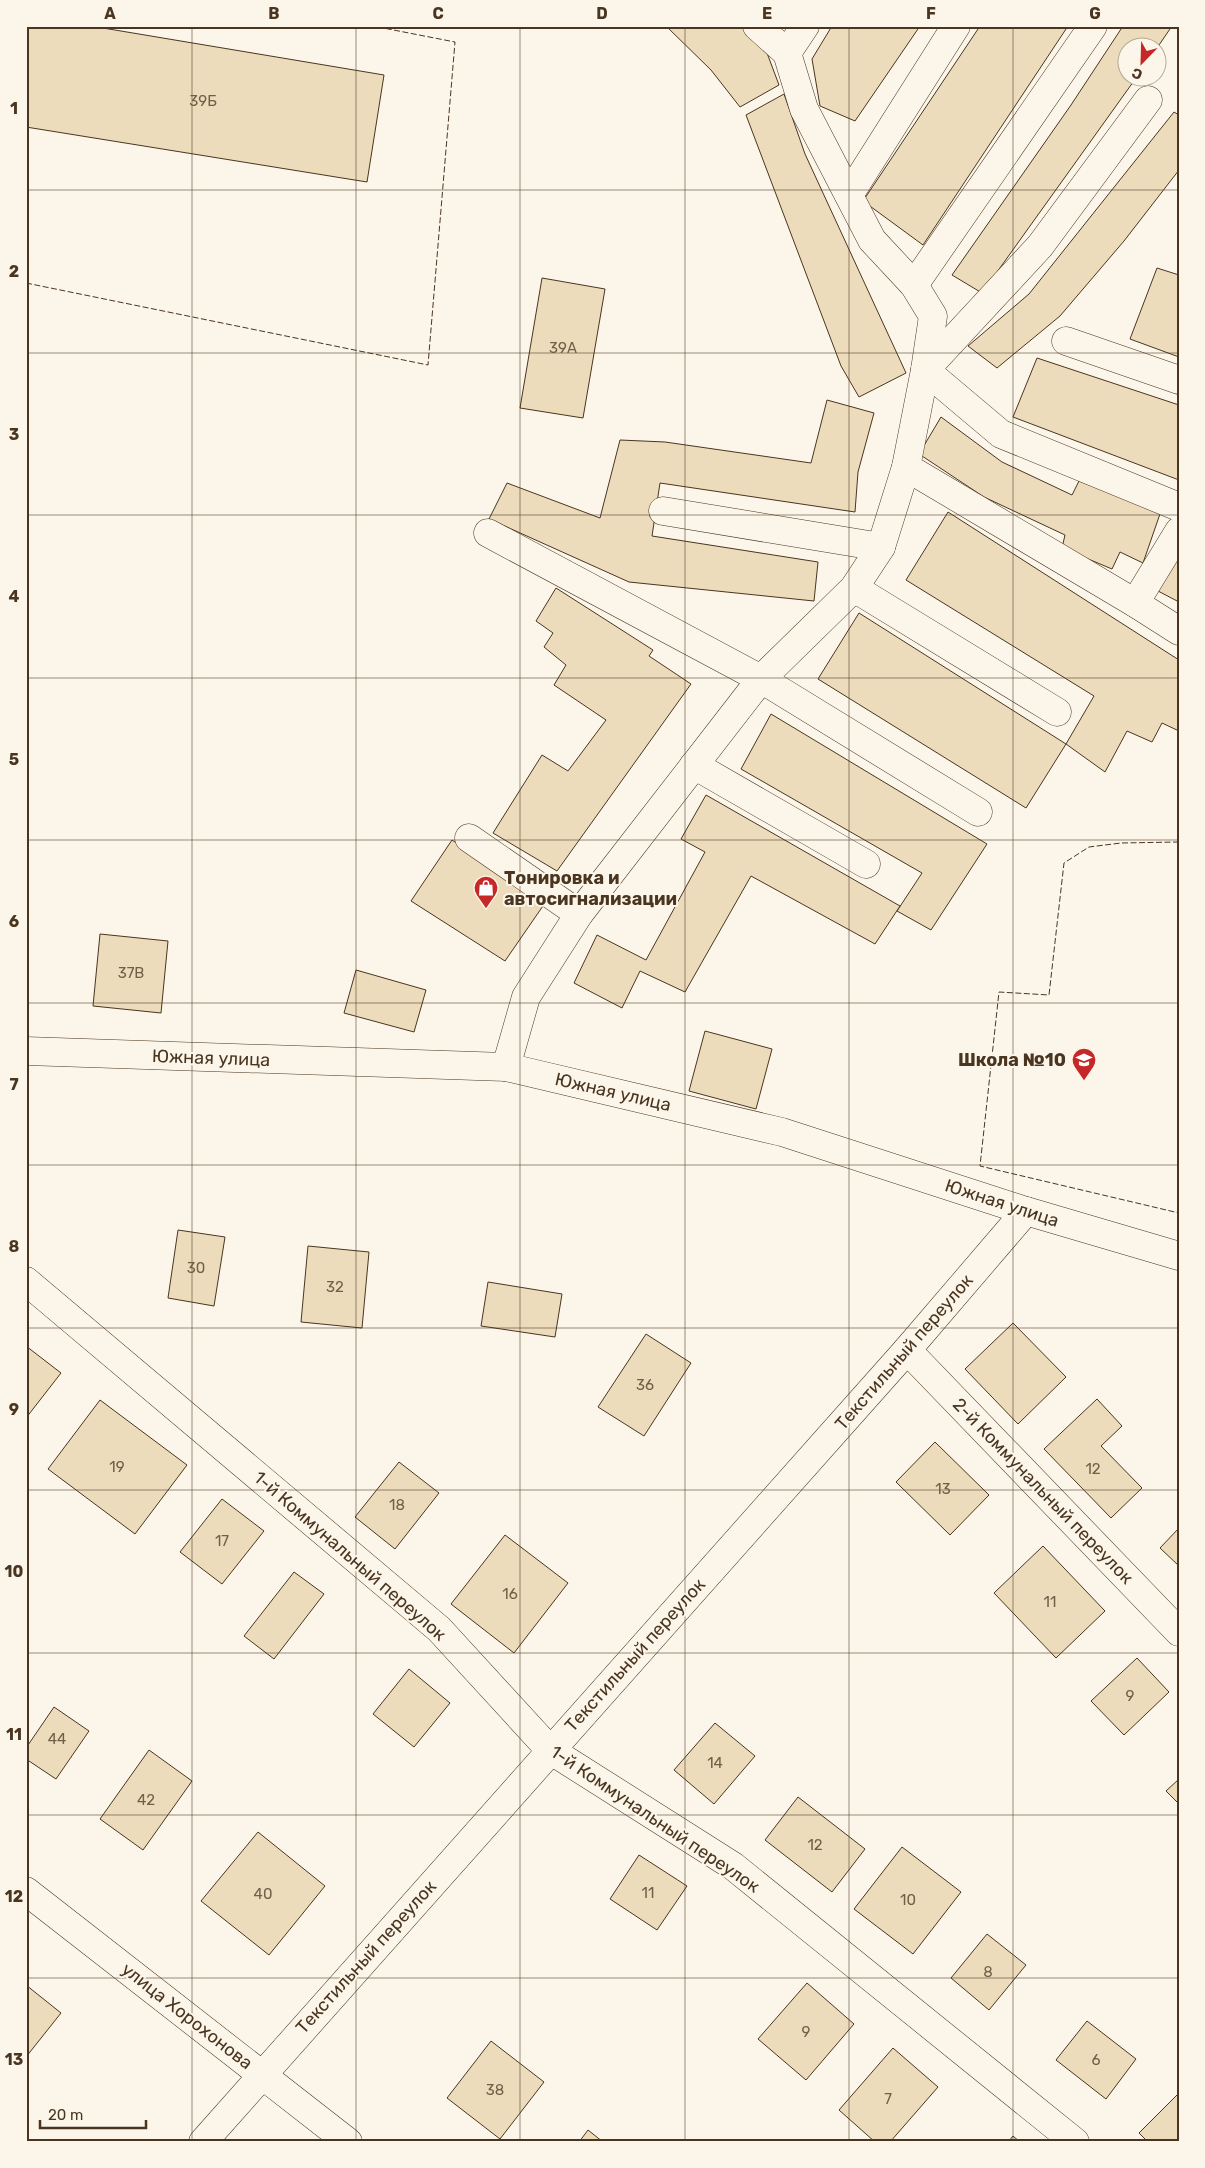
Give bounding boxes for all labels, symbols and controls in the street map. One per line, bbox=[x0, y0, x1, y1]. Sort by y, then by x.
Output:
text: A bbox=[104, 4, 116, 23]
text: B bbox=[268, 4, 280, 23]
text: C bbox=[432, 4, 444, 23]
text: D bbox=[596, 4, 608, 23]
text: E bbox=[762, 4, 772, 23]
text: F bbox=[926, 4, 936, 23]
text: G bbox=[1089, 4, 1101, 23]
north arrow bbox=[1118, 38, 1168, 88]
text: С bbox=[1129, 64, 1145, 83]
house number: 39Б bbox=[189, 92, 217, 110]
text: 1 bbox=[10, 99, 18, 118]
text: 2 bbox=[9, 262, 19, 281]
house number: 39А bbox=[549, 339, 577, 357]
text: 3 bbox=[9, 425, 19, 444]
text: 4 bbox=[9, 587, 20, 606]
text: 5 bbox=[9, 750, 19, 769]
place label: Тонировка и автосигнализации bbox=[504, 867, 677, 910]
shop icon: Тонировка и автосигнализации bbox=[473, 875, 499, 909]
text: 6 bbox=[9, 912, 19, 931]
house number: 37В bbox=[118, 964, 144, 982]
street label: Южная улица bbox=[151, 1045, 271, 1071]
school or university icon: Школа №10 bbox=[1071, 1047, 1097, 1081]
place label: Школа №10 bbox=[958, 1049, 1066, 1071]
street label: Южная улица bbox=[553, 1068, 673, 1116]
text: 7 bbox=[9, 1075, 19, 1094]
street label: Южная улица bbox=[942, 1174, 1062, 1232]
text: 8 bbox=[9, 1237, 20, 1256]
house number: 30 bbox=[187, 1259, 205, 1277]
street label: Текстильный переулок bbox=[830, 1269, 978, 1434]
house number: 32 bbox=[326, 1278, 344, 1296]
house number: 36 bbox=[636, 1376, 654, 1394]
street label: 2-й Коммунальный переулок bbox=[948, 1393, 1138, 1589]
text: 9 bbox=[9, 1400, 19, 1419]
house number: 19 bbox=[109, 1458, 125, 1476]
house number: 12 bbox=[1085, 1460, 1101, 1478]
street label: 1-й Коммунальный переулок bbox=[249, 1466, 451, 1646]
house number: 13 bbox=[935, 1480, 951, 1498]
house number: 18 bbox=[389, 1496, 405, 1514]
house number: 17 bbox=[215, 1532, 229, 1550]
text: 10 bbox=[5, 1562, 24, 1581]
street label: Текстильный переулок bbox=[560, 1573, 710, 1736]
house number: 16 bbox=[502, 1585, 518, 1603]
house number: 11 bbox=[1044, 1593, 1056, 1611]
house number: 9 bbox=[1126, 1687, 1135, 1705]
text: 11 bbox=[6, 1725, 22, 1744]
house number: 44 bbox=[48, 1730, 66, 1748]
street label: 1-й Коммунальный переулок bbox=[546, 1741, 764, 1898]
house number: 14 bbox=[707, 1754, 723, 1772]
house number: 42 bbox=[137, 1791, 155, 1809]
house number: 12 bbox=[807, 1836, 823, 1854]
street label: Текстильный переулок bbox=[291, 1875, 441, 2038]
house number: 11 bbox=[642, 1884, 654, 1902]
house number: 40 bbox=[254, 1885, 272, 1903]
text: 12 bbox=[5, 1887, 23, 1906]
house number: 10 bbox=[900, 1891, 916, 1909]
street label: улица Хорохонова bbox=[117, 1958, 257, 2074]
house number: 8 bbox=[983, 1963, 993, 1981]
house number: 9 bbox=[802, 2023, 811, 2041]
text: 13 bbox=[5, 2050, 23, 2069]
house number: 6 bbox=[1091, 2051, 1101, 2069]
house number: 38 bbox=[486, 2081, 504, 2099]
house number: 7 bbox=[884, 2090, 892, 2108]
scale bar bbox=[40, 2098, 146, 2130]
text: 20 m bbox=[48, 2106, 83, 2124]

